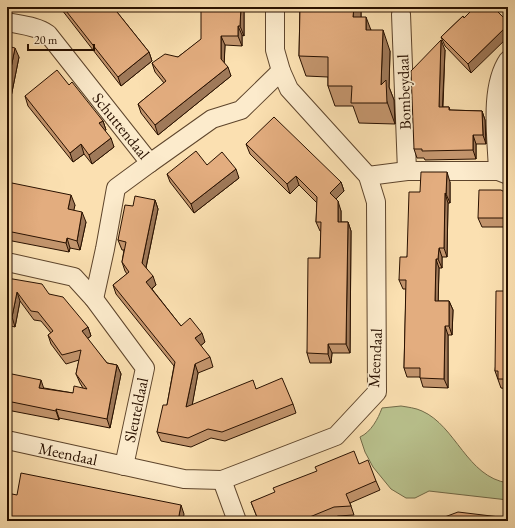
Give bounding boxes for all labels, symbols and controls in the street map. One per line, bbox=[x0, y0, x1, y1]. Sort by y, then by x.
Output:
scale bar bbox=[28, 26, 94, 52]
text: 20 m bbox=[34, 32, 58, 48]
street label: Bombeydaal bbox=[392, 54, 416, 130]
street label: Schuttendaal bbox=[88, 88, 154, 164]
street label: Meendaal bbox=[363, 328, 387, 388]
street label: Sleuteldaal bbox=[119, 376, 153, 444]
street label: Meendaal bbox=[37, 438, 99, 470]

